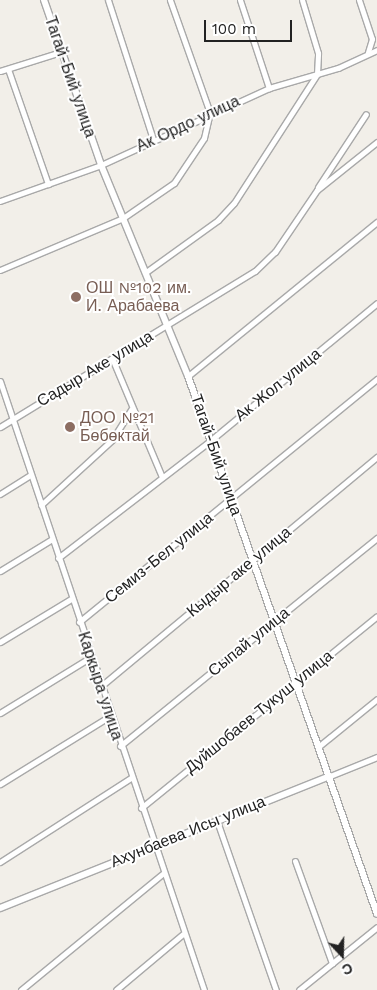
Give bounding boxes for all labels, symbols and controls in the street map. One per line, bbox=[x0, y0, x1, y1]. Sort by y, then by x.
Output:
scale bar bbox=[207, 10, 294, 42]
street label: Тагай-Бий улица bbox=[40, 14, 100, 140]
text: 100 m bbox=[212, 20, 256, 38]
street label: Ак Ордо улица bbox=[133, 92, 243, 156]
place label: ОШ №102 им. И. Арабаева bbox=[86, 278, 191, 316]
marker: ОШ №102 им. И. Арабаева bbox=[70, 291, 82, 303]
street label: Садыр Аке улица bbox=[33, 327, 157, 411]
street label: Ак Жол улица bbox=[231, 344, 325, 426]
street label: Тагай-Бий улица bbox=[186, 392, 246, 518]
place label: ДОО №21 Бөбөктай bbox=[80, 408, 154, 446]
marker: ДОО №21 Бөбөктай bbox=[64, 421, 76, 433]
street label: Семиз-Бел улица bbox=[101, 509, 217, 607]
street label: Кыдыр аке улица bbox=[183, 523, 295, 621]
street label: Сыпай улица bbox=[204, 603, 294, 681]
street label: Каркыра улица bbox=[73, 629, 127, 743]
street label: Дуйшобаев Тукуш улица bbox=[181, 646, 337, 778]
street label: Ахунбаева Исы улица bbox=[108, 792, 268, 872]
north arrow bbox=[317, 930, 367, 980]
text: С bbox=[340, 960, 355, 978]

